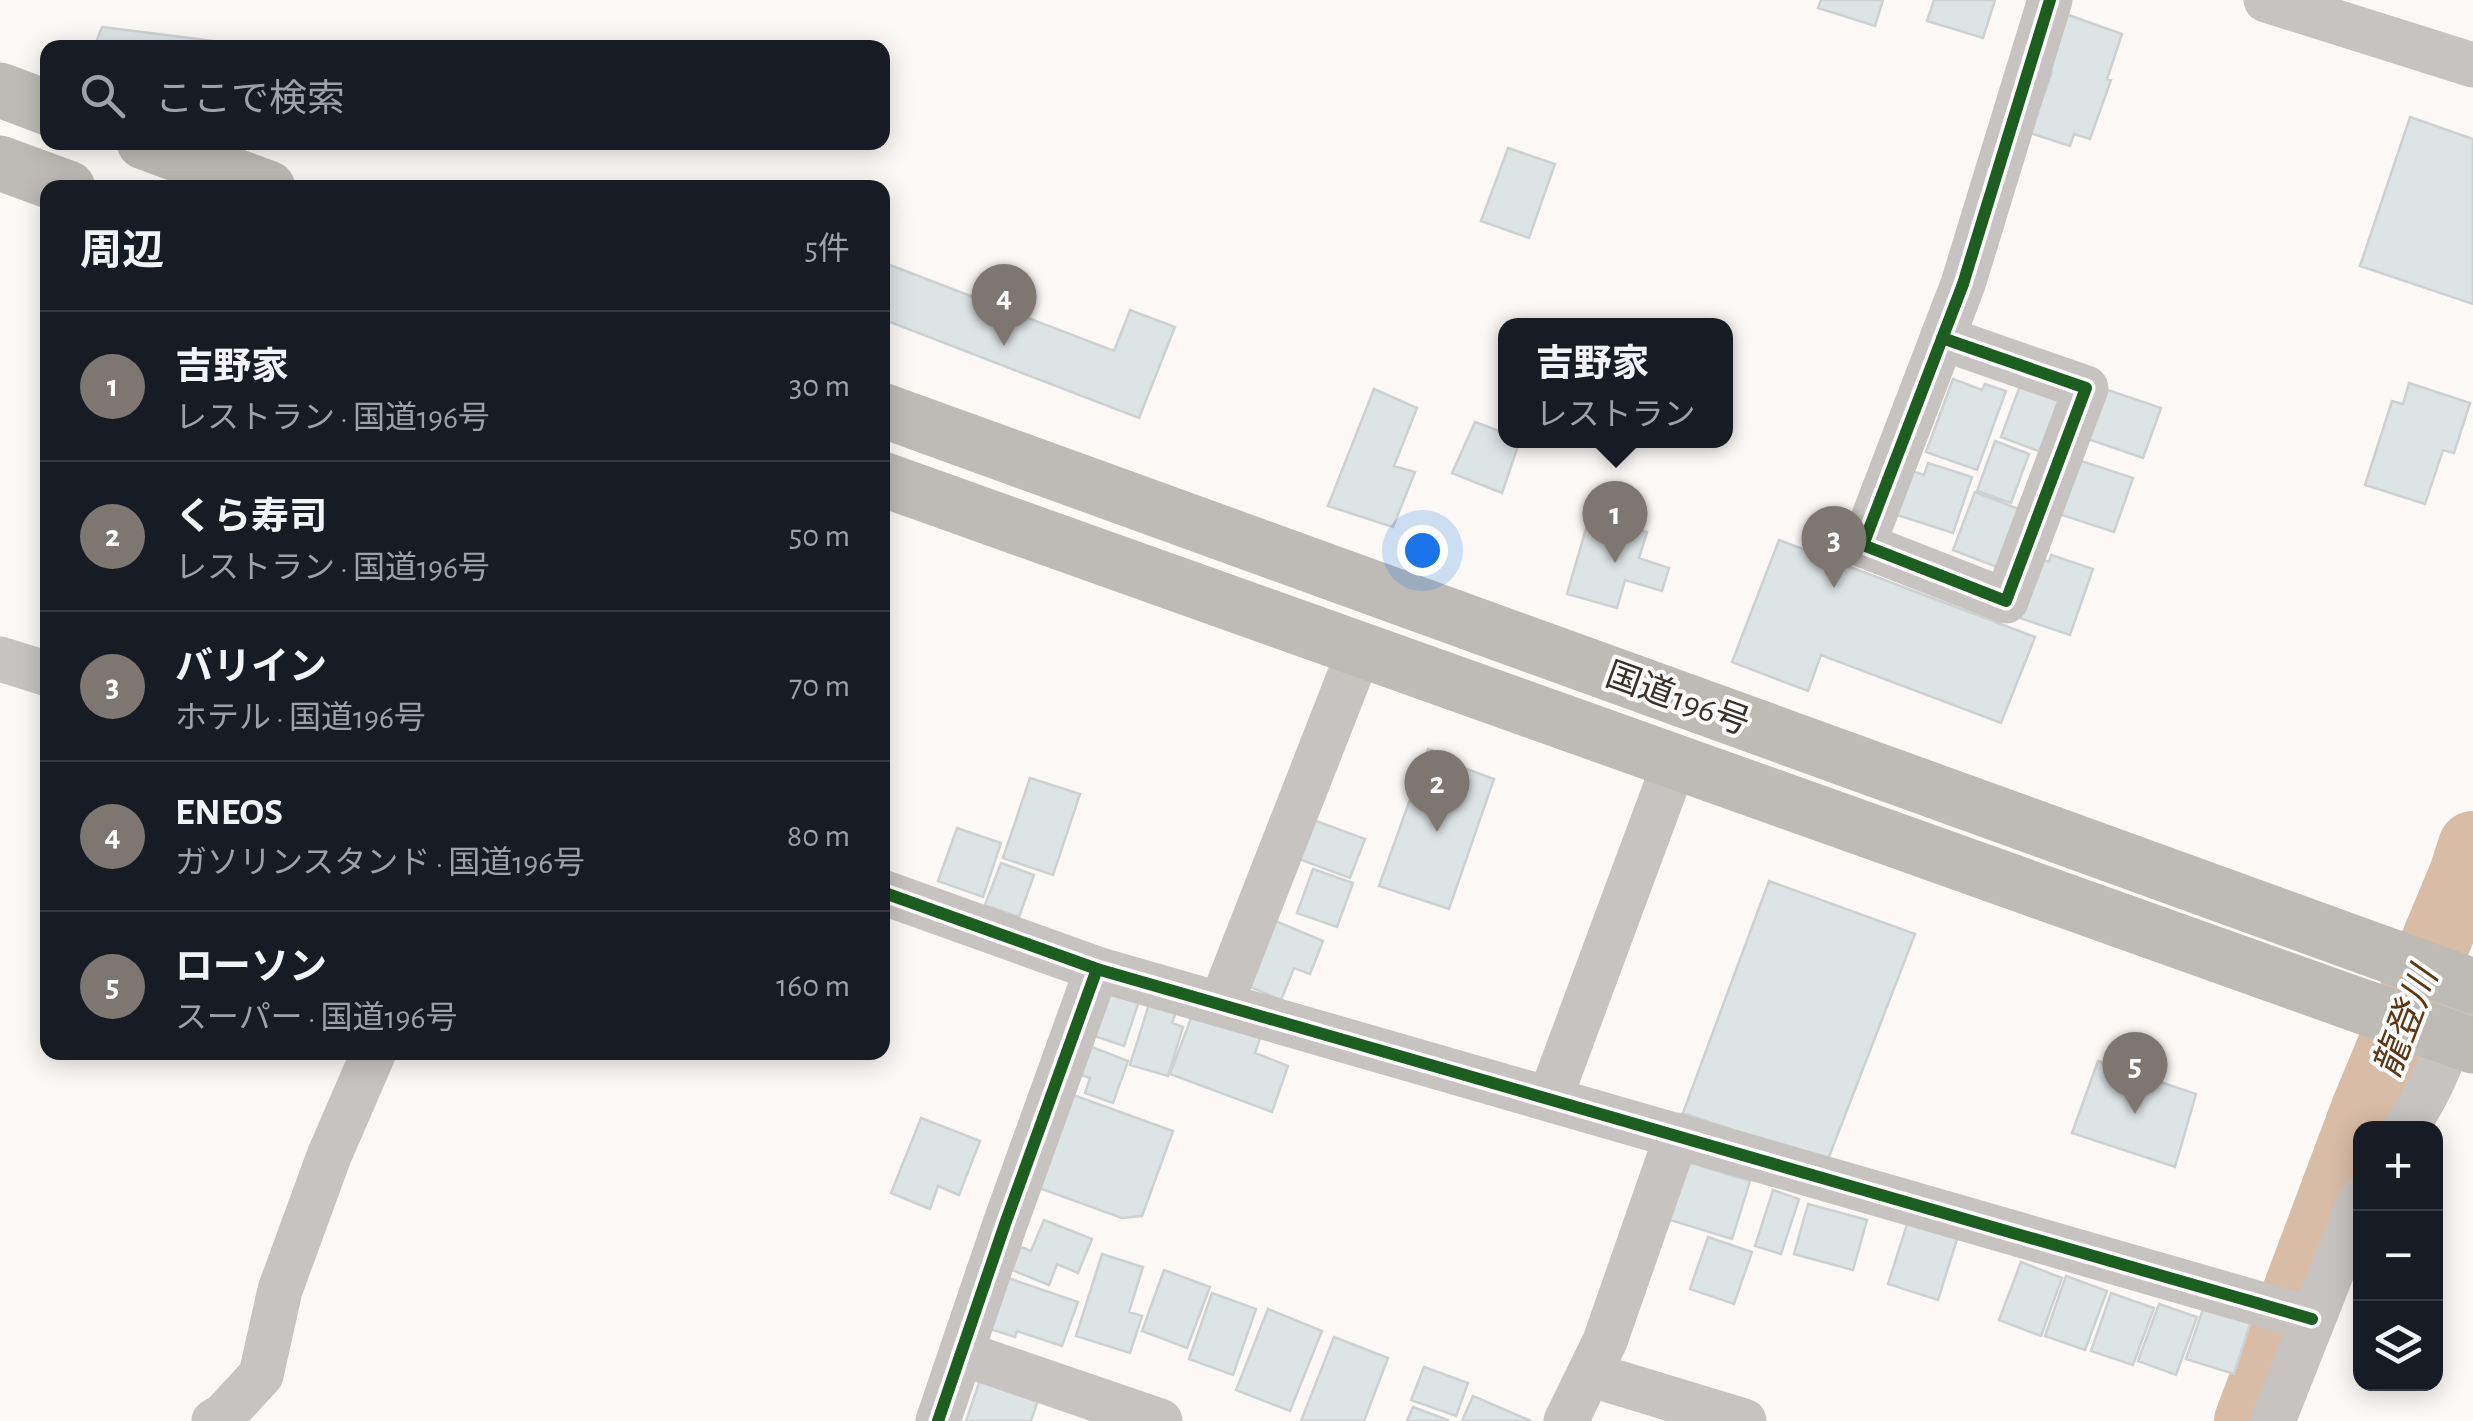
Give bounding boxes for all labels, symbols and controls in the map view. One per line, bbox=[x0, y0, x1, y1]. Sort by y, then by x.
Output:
search box bbox=[40, 40, 890, 150]
icon: search bbox=[75, 68, 130, 123]
text: ここで検索 bbox=[155, 81, 345, 119]
text: 周辺 bbox=[80, 230, 164, 272]
text: 5件 bbox=[805, 233, 850, 265]
pin: 4 bbox=[972, 264, 1036, 346]
popup bbox=[1498, 318, 1733, 448]
text: 吉野家 bbox=[1535, 346, 1650, 384]
text: 吉野家 bbox=[175, 349, 289, 387]
text: 1 bbox=[107, 370, 118, 402]
text: 30 m bbox=[789, 370, 850, 402]
text: レストラン bbox=[1535, 399, 1696, 431]
text: レストラン · 国道196号 bbox=[175, 402, 490, 434]
pin: 1 bbox=[1582, 480, 1648, 563]
text: くら寿司 bbox=[175, 499, 327, 537]
pin: 3 bbox=[1802, 506, 1866, 588]
text: 2 bbox=[105, 520, 120, 552]
text: 50 m bbox=[789, 520, 850, 552]
your location bbox=[1397, 525, 1448, 576]
text: レストラン · 国道196号 bbox=[175, 552, 490, 584]
text: バリイン bbox=[175, 649, 327, 687]
street label: 国道196号 bbox=[1601, 655, 1755, 741]
text: 3 bbox=[106, 670, 119, 702]
text: 70 m bbox=[789, 670, 850, 702]
text: ホテル · 国道196号 bbox=[175, 702, 426, 734]
pin: 2 bbox=[1404, 750, 1470, 832]
text: ENEOS bbox=[175, 794, 283, 832]
text: 4 bbox=[104, 820, 121, 852]
text: 80 m bbox=[787, 820, 850, 852]
text: ガソリンスタンド · 国道196号 bbox=[175, 847, 585, 879]
text: ローソン bbox=[175, 949, 327, 987]
water label: 龍登川 bbox=[2367, 958, 2446, 1083]
text: 5 bbox=[106, 970, 119, 1002]
text: 160 m bbox=[776, 970, 850, 1002]
text: スーパー · 国道196号 bbox=[175, 1002, 458, 1034]
pin: 5 bbox=[2102, 1032, 2168, 1114]
map controls bbox=[2353, 1121, 2443, 1391]
button: + bbox=[2353, 1121, 2443, 1211]
button: − bbox=[2353, 1211, 2443, 1301]
button: layers bbox=[2353, 1301, 2443, 1391]

